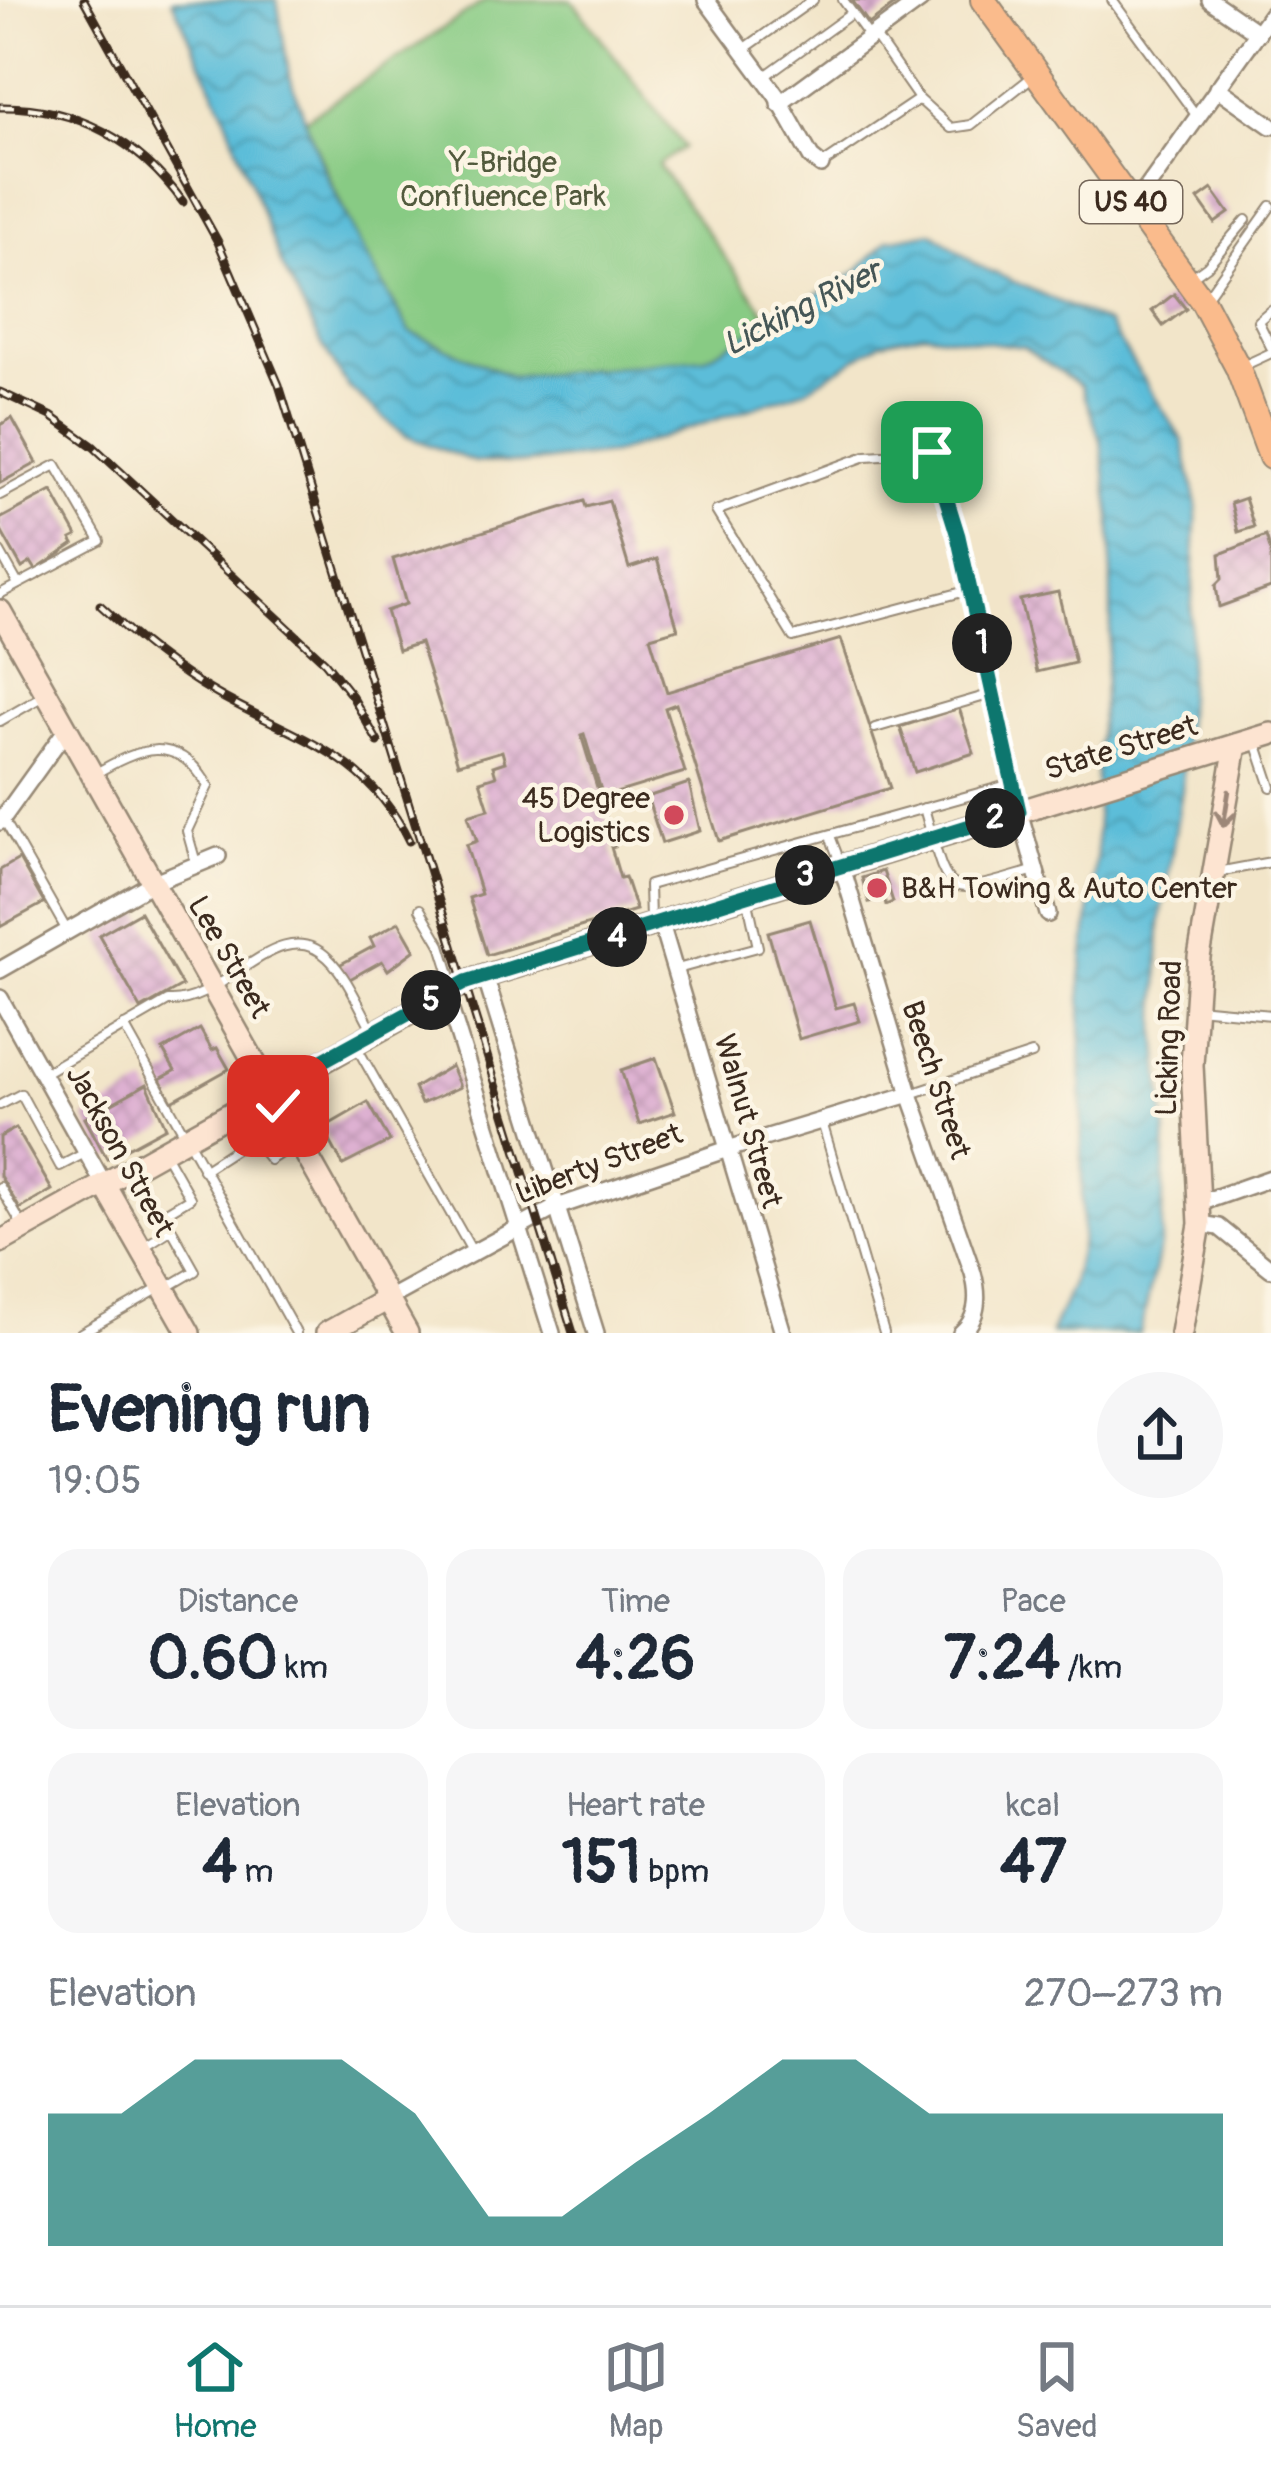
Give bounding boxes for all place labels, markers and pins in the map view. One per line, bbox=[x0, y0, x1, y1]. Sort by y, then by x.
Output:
pin bbox=[881, 401, 983, 503]
pin: 1 bbox=[952, 613, 1012, 673]
place label: 45 Degree Logistics bbox=[521, 780, 650, 851]
pin: 2 bbox=[965, 788, 1025, 848]
marker: 45 Degree Logistics bbox=[661, 802, 687, 828]
pin: 3 bbox=[775, 845, 835, 905]
place label: B&H Towing & Auto Center bbox=[901, 870, 1238, 907]
marker: B&H Towing & Auto Center bbox=[864, 875, 890, 901]
pin: 4 bbox=[587, 907, 647, 967]
pin: 5 bbox=[401, 970, 461, 1030]
pin bbox=[227, 1055, 329, 1157]

